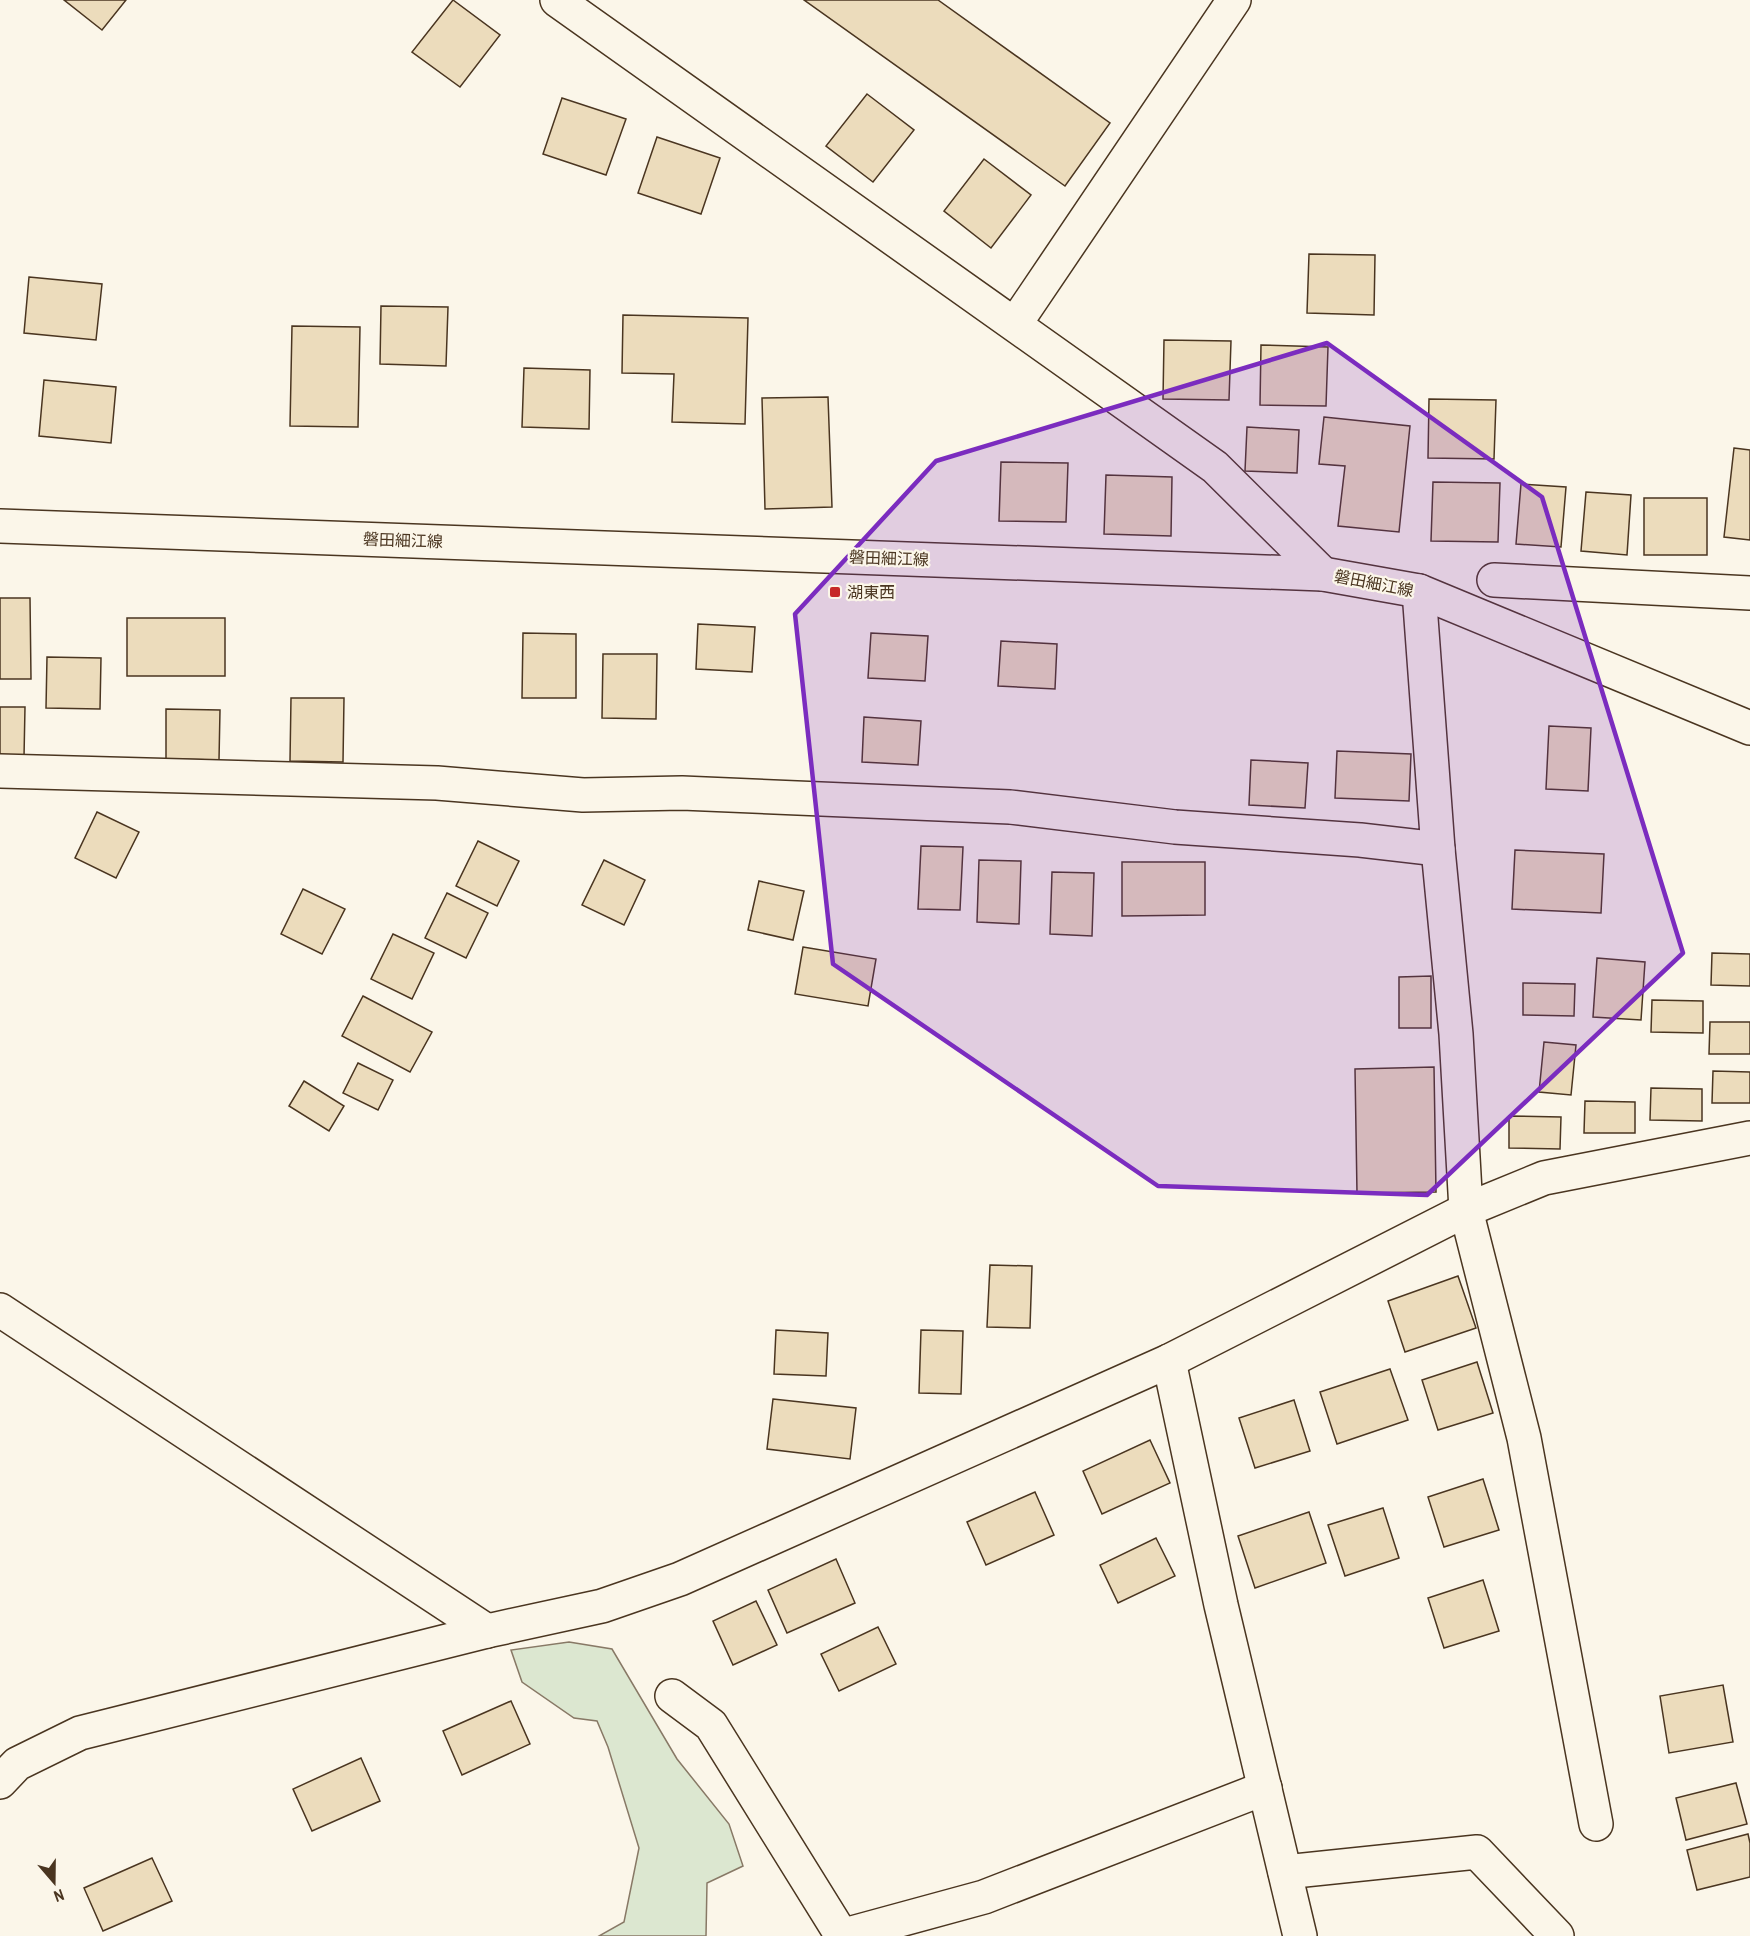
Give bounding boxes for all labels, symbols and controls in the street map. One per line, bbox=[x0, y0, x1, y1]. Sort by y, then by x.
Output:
street label: 磐田細江線 bbox=[363, 528, 443, 552]
street label: 磐田細江線 bbox=[849, 546, 929, 570]
street label: 磐田細江線 bbox=[1333, 565, 1415, 601]
place label: 湖東西 bbox=[847, 581, 895, 603]
marker: 湖東西 bbox=[828, 585, 842, 599]
north arrow bbox=[24, 1852, 84, 1912]
text: N bbox=[51, 1884, 67, 1908]

